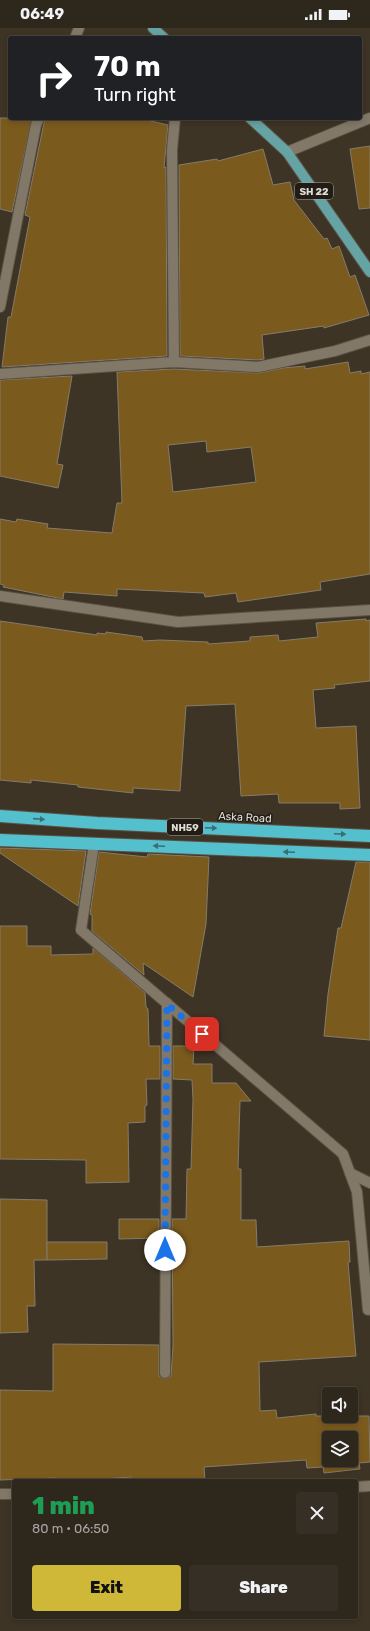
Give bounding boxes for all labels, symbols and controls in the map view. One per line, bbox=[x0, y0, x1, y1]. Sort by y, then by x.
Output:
text: 06:49 bbox=[20, 5, 64, 23]
text: 70 m bbox=[94, 50, 161, 83]
icon: right bbox=[28, 52, 80, 104]
text: Turn right bbox=[94, 84, 176, 106]
road number: SH 22 bbox=[295, 183, 333, 199]
street label: Aska Road bbox=[218, 810, 272, 825]
one-way arrow bbox=[33, 815, 45, 822]
road number: NH59 bbox=[167, 819, 203, 835]
one-way arrow bbox=[205, 825, 217, 832]
one-way arrow bbox=[334, 831, 347, 837]
one-way arrow bbox=[153, 843, 165, 850]
one-way arrow bbox=[283, 848, 295, 855]
pin bbox=[185, 1017, 219, 1051]
icon: arrive bbox=[191, 1023, 213, 1045]
position arrow bbox=[144, 1229, 186, 1271]
map controls bbox=[322, 1387, 358, 1467]
button: sound bbox=[322, 1387, 358, 1423]
button: layers bbox=[322, 1431, 358, 1467]
text: 1 min bbox=[32, 1492, 95, 1520]
button: close bbox=[296, 1492, 338, 1534]
text: 80 m · 06:50 bbox=[32, 1521, 109, 1536]
button: Exit bbox=[32, 1565, 181, 1611]
button: Share bbox=[189, 1565, 338, 1611]

